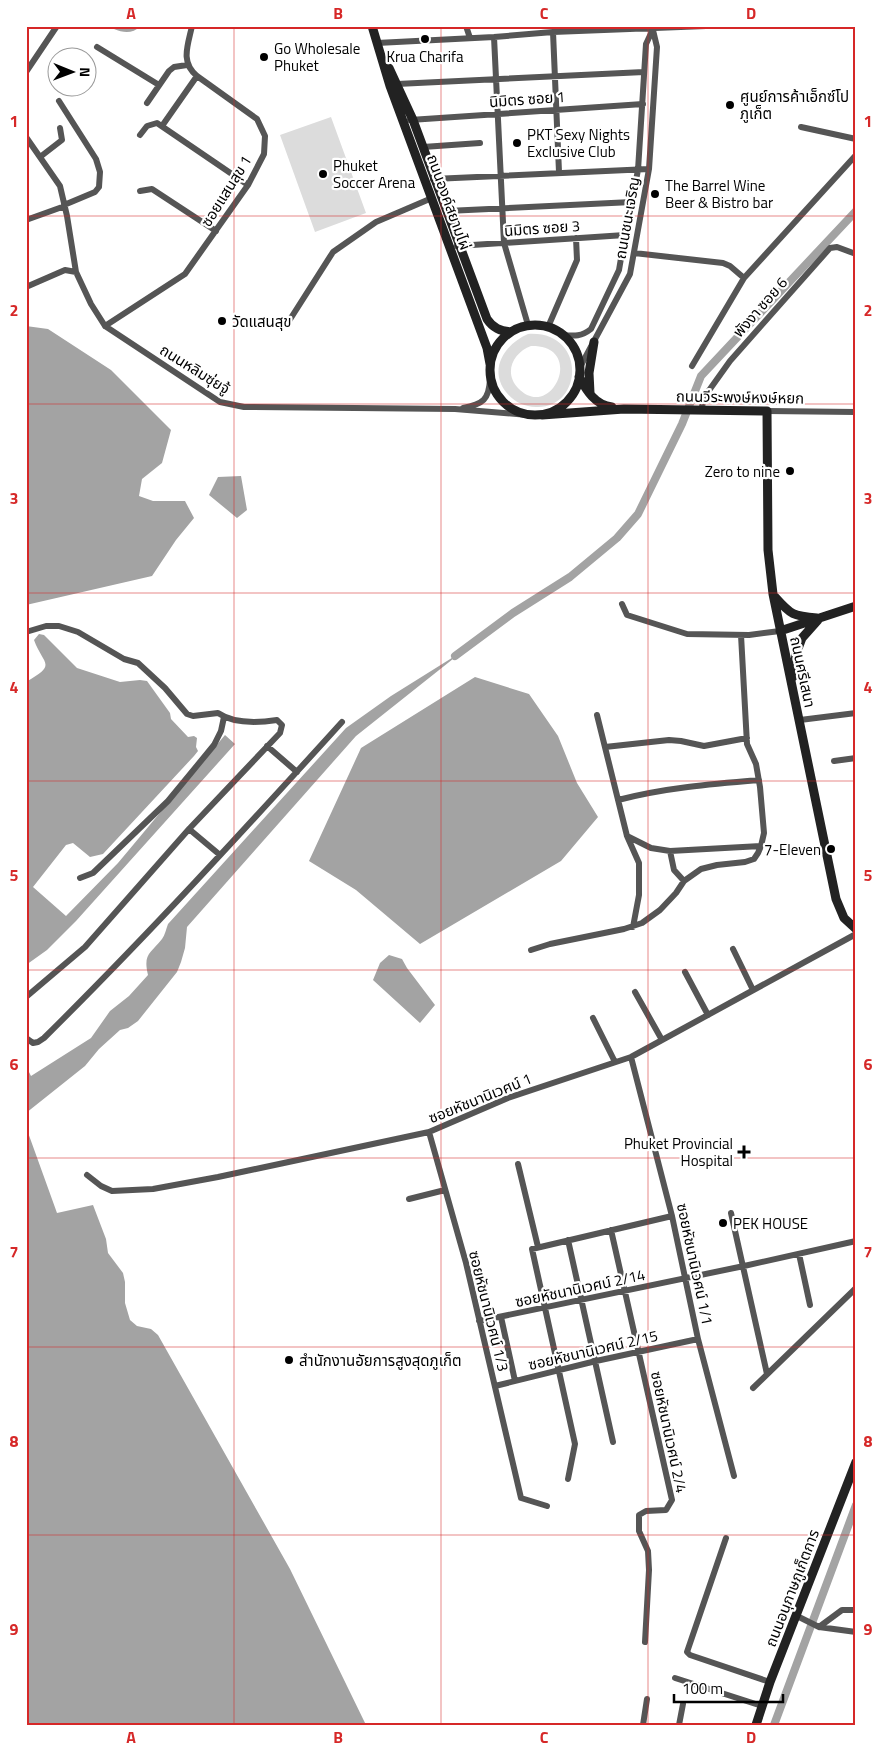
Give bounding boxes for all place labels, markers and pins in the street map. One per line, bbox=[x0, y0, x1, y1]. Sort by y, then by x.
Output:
marker: Krua Charifa bbox=[419, 33, 431, 45]
place label: Go Wholesale Phuket bbox=[274, 37, 360, 77]
place label: Krua Charifa bbox=[386, 45, 464, 68]
marker: Go Wholesale Phuket bbox=[258, 51, 270, 63]
place label: ศูนย์การค้าเอ็กซ์โป ภูเก็ต bbox=[740, 85, 849, 125]
marker: ศูนย์การค้าเอ็กซ์โป ภูเก็ต bbox=[724, 99, 736, 111]
place label: PKT Sexy Nights Exclusive Club bbox=[527, 123, 630, 163]
marker: PKT Sexy Nights Exclusive Club bbox=[511, 137, 523, 149]
place label: Phuket Soccer Arena bbox=[333, 154, 416, 194]
marker: Phuket Soccer Arena bbox=[317, 168, 329, 180]
place label: The Barrel Wine Beer & Bistro bar bbox=[665, 174, 773, 214]
marker: The Barrel Wine Beer & Bistro bar bbox=[649, 188, 661, 200]
place label: วัดแสนสุข bbox=[232, 310, 292, 333]
marker: วัดแสนสุข bbox=[216, 315, 228, 327]
place label: Zero to nine bbox=[705, 460, 780, 483]
marker: Zero to nine bbox=[784, 465, 796, 477]
place label: 7-Eleven bbox=[764, 838, 821, 861]
marker: 7-Eleven bbox=[825, 843, 837, 855]
place label: Phuket Provincial Hospital bbox=[624, 1132, 733, 1172]
marker: Phuket Provincial Hospital bbox=[737, 1145, 751, 1159]
place label: PEK HOUSE bbox=[733, 1212, 808, 1235]
marker: PEK HOUSE bbox=[717, 1217, 729, 1229]
place label: สำนักงานอัยการสูงสุดภูเก็ต bbox=[299, 1349, 462, 1372]
marker: สำนักงานอัยการสูงสุดภูเก็ต bbox=[283, 1354, 295, 1366]

